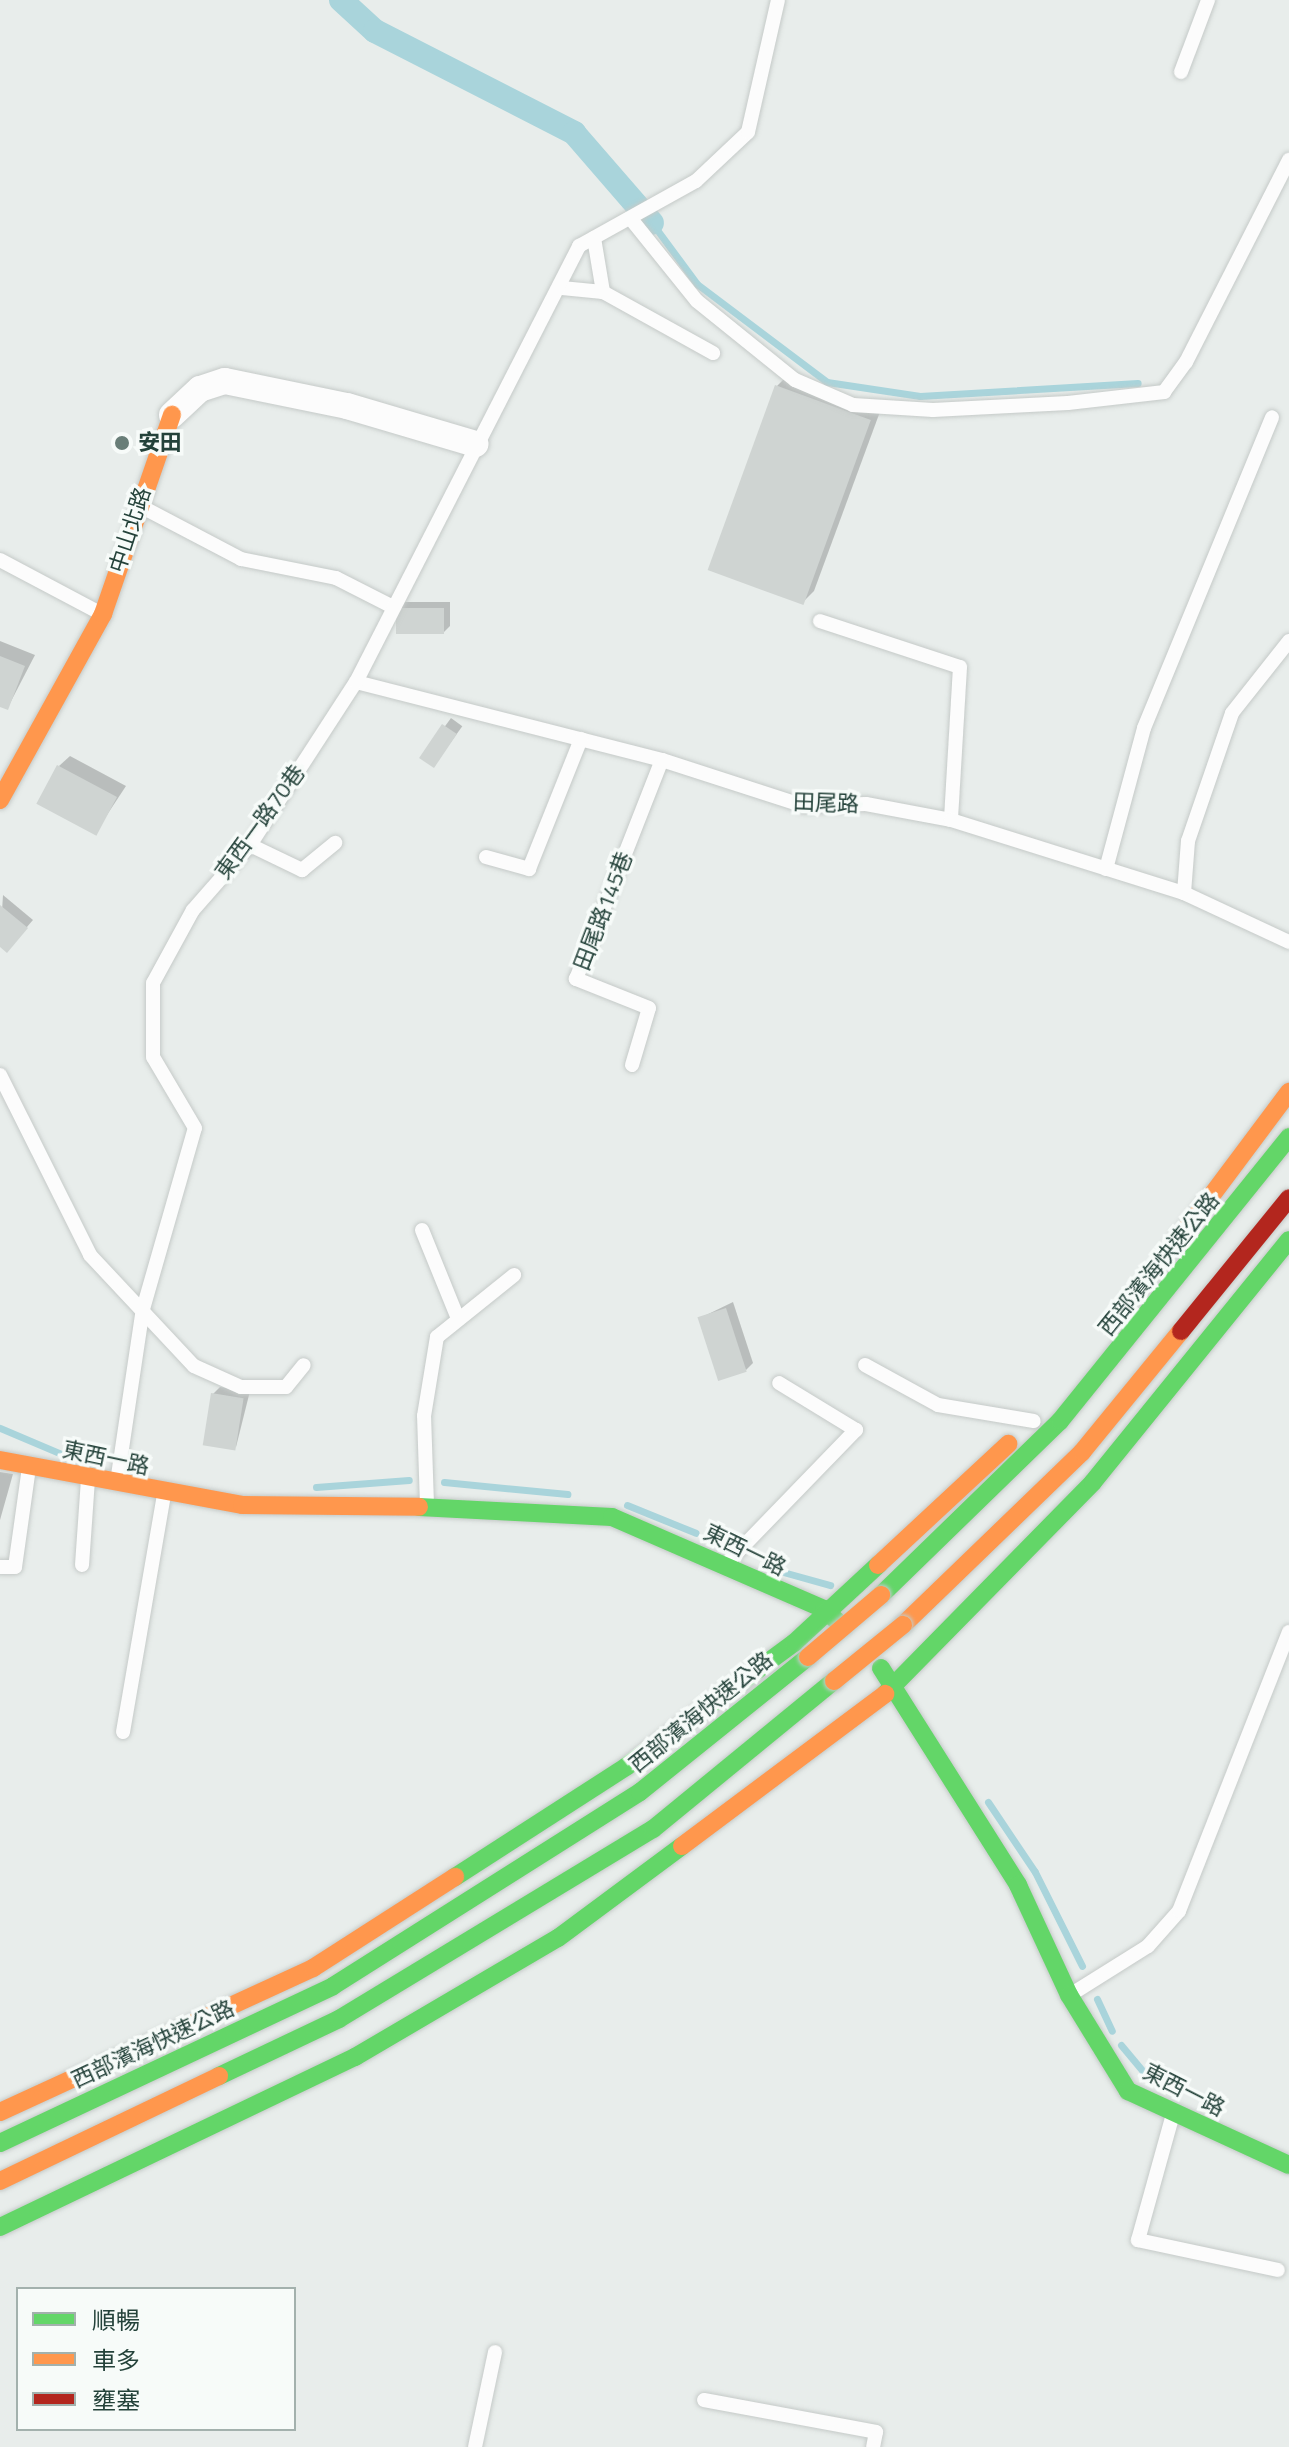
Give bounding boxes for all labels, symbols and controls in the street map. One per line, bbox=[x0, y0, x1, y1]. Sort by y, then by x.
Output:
place label: 安田 bbox=[138, 430, 182, 456]
marker: 安田 bbox=[113, 434, 131, 452]
street label: 中山北路 bbox=[104, 484, 156, 576]
street label: 東西一路70巷 bbox=[210, 760, 310, 884]
street label: 田尾路 bbox=[793, 789, 859, 817]
street label: 田尾路145巷 bbox=[568, 848, 638, 974]
street label: 西部濱海快速公路 bbox=[1093, 1187, 1225, 1341]
street label: 東西一路 bbox=[60, 1436, 152, 1480]
street label: 東西一路 bbox=[700, 1519, 790, 1581]
street label: 西部濱海快速公路 bbox=[624, 1646, 778, 1778]
street label: 西部濱海快速公路 bbox=[68, 1995, 238, 2093]
street label: 東西一路 bbox=[1139, 2058, 1229, 2122]
legend bbox=[16, 2287, 296, 2431]
text: 順暢 bbox=[92, 2302, 140, 2338]
text: 車多 bbox=[92, 2342, 140, 2378]
text: 壅塞 bbox=[92, 2382, 140, 2418]

